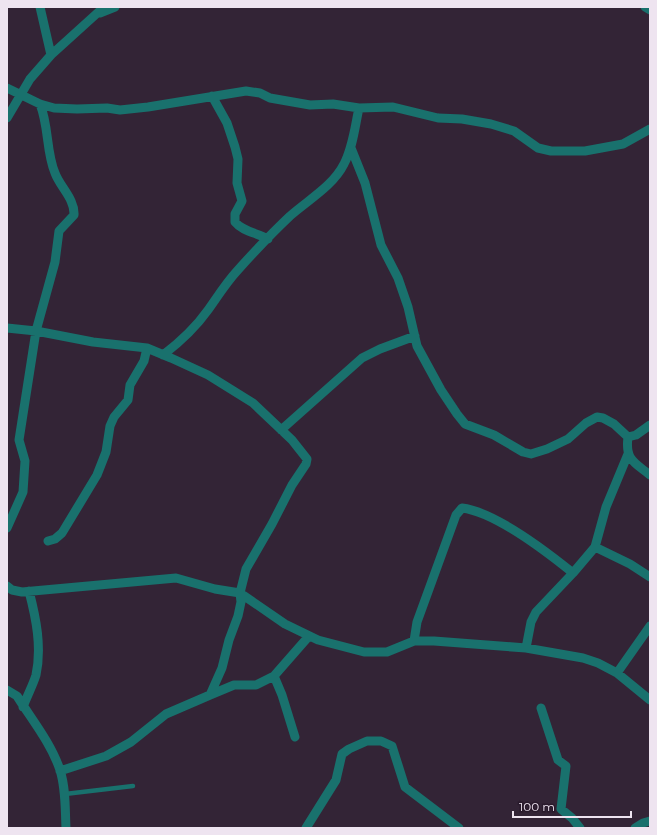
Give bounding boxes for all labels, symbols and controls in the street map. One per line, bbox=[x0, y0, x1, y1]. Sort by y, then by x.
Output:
scale bar bbox=[513, 793, 631, 819]
text: 100 m bbox=[519, 799, 555, 814]

